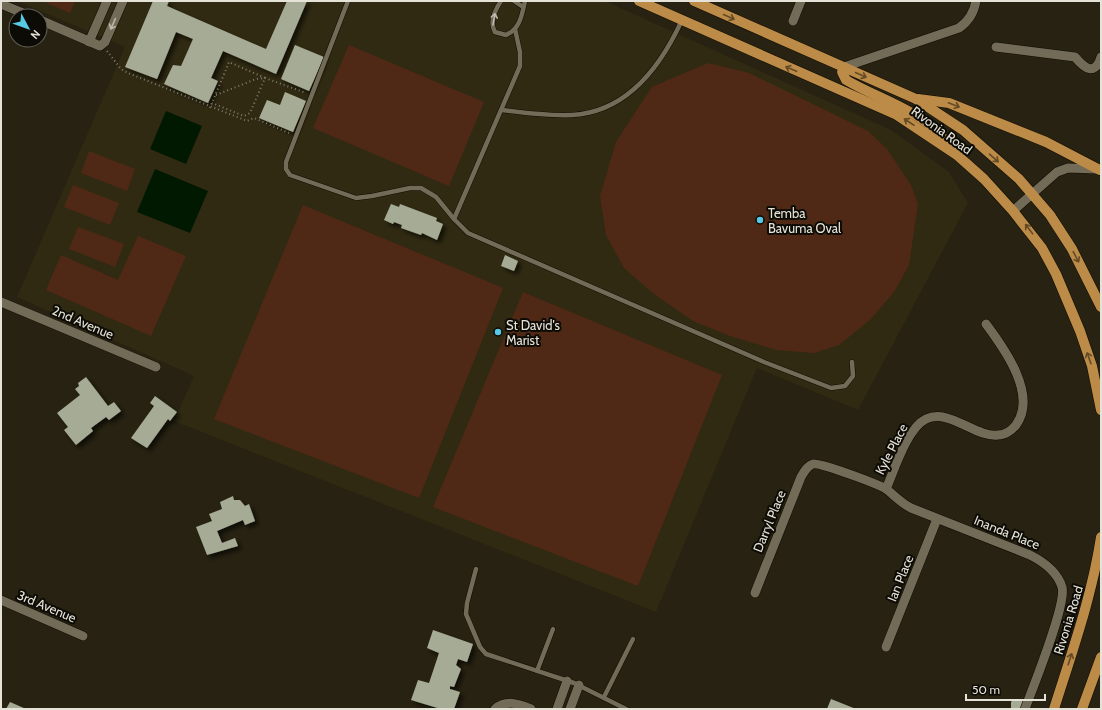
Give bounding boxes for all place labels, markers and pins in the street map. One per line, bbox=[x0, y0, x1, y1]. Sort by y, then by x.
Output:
place label: Temba Bavuma Oval bbox=[768, 205, 841, 236]
marker: Temba Bavuma Oval bbox=[755, 215, 765, 225]
place label: St David's Marist bbox=[506, 317, 561, 348]
marker: St David's Marist bbox=[493, 327, 503, 337]

